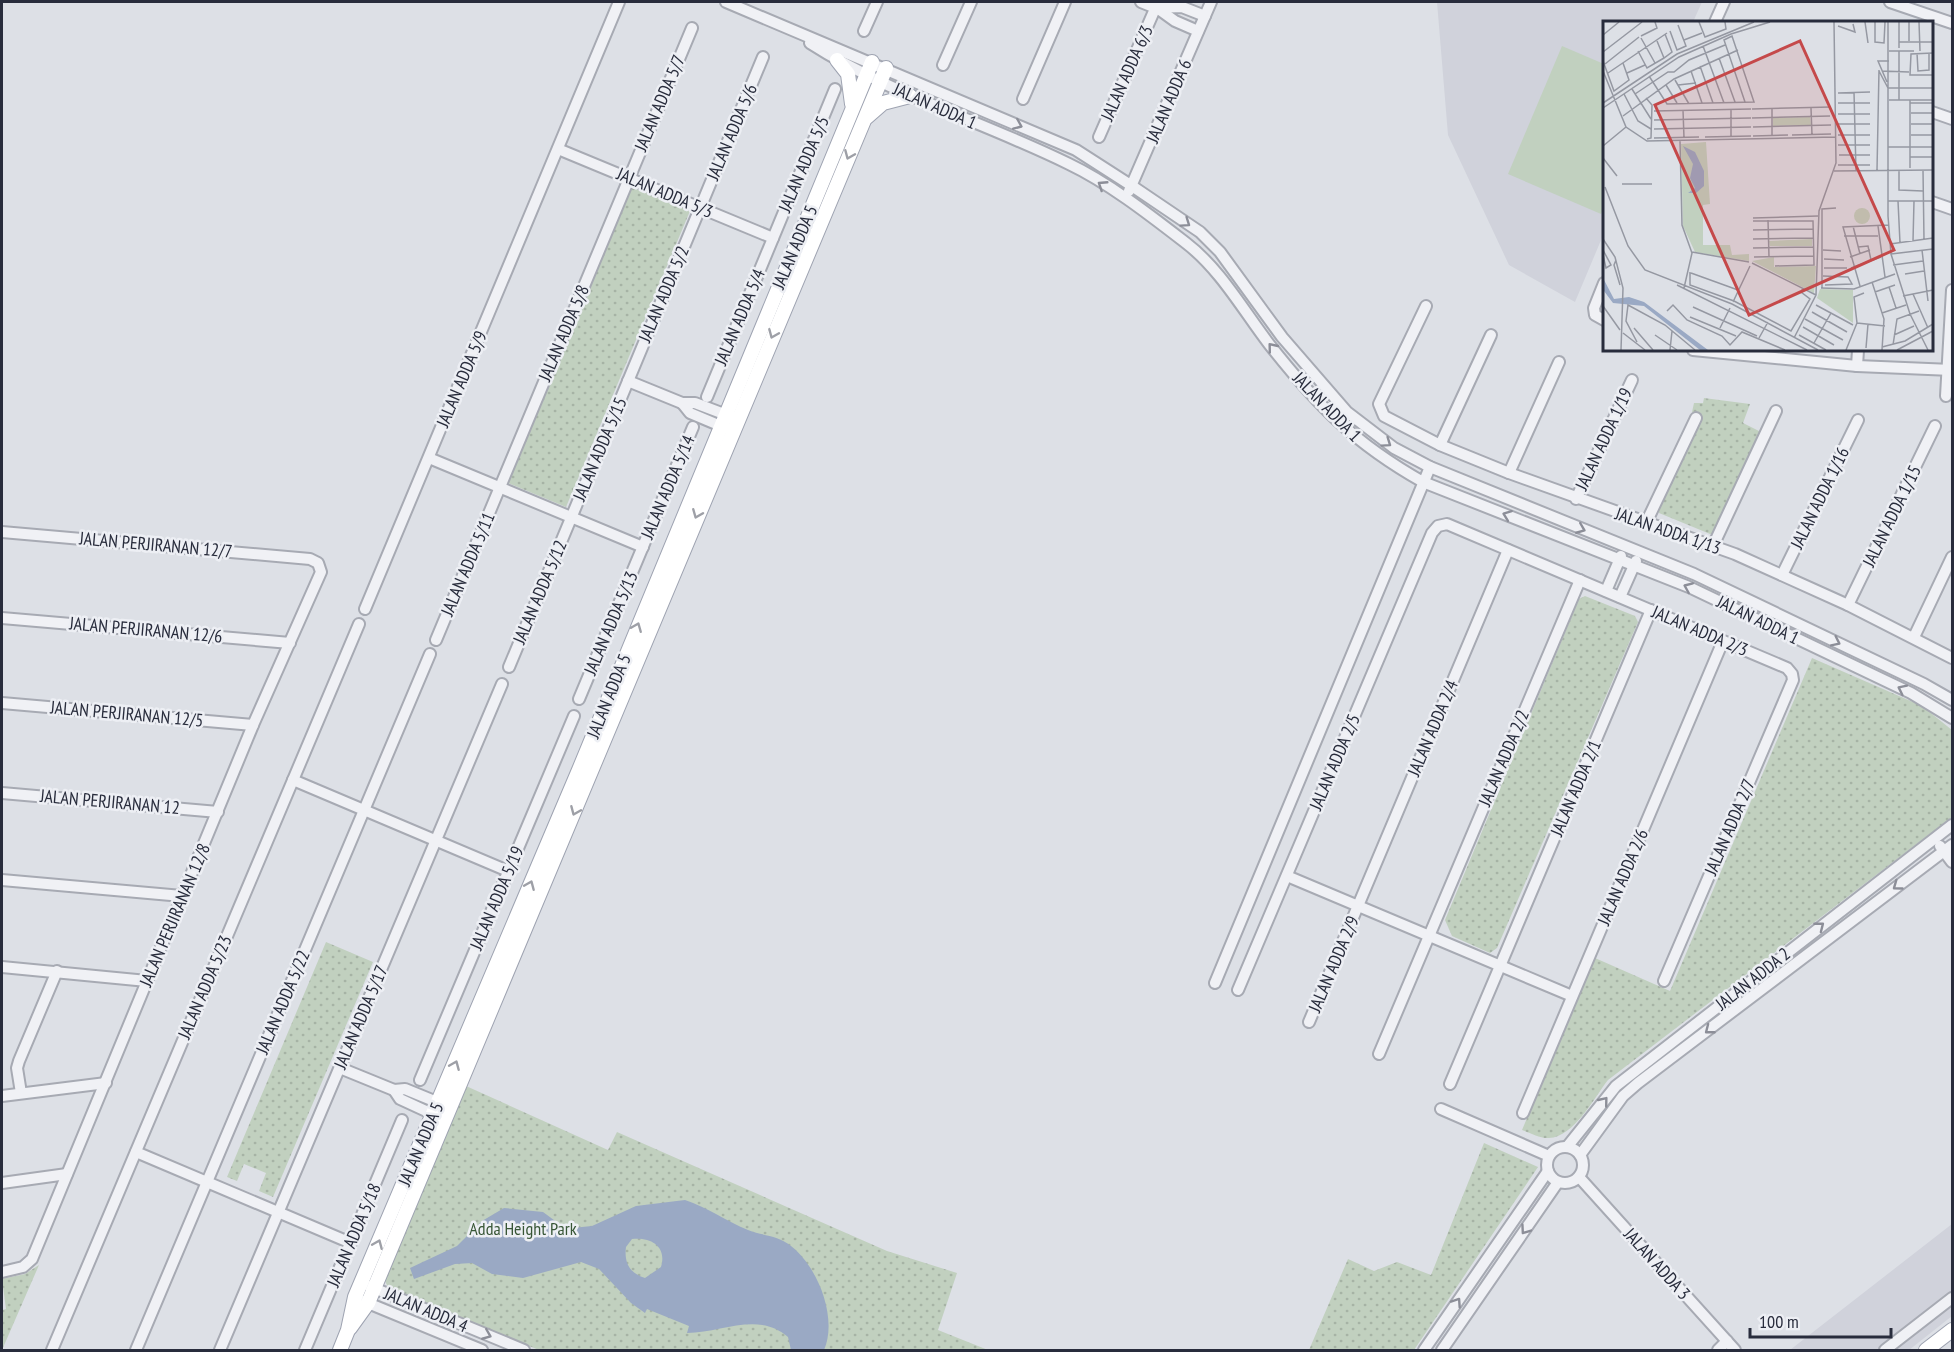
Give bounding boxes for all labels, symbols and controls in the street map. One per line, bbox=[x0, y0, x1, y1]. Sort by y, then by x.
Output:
street label: JALAN ADDA 6/3 bbox=[1095, 21, 1158, 125]
inset map bbox=[1603, 21, 1933, 351]
street label: JALAN ADDA 5/7 bbox=[629, 51, 690, 155]
street label: JALAN ADDA 6 bbox=[1140, 55, 1196, 147]
street label: JALAN ADDA 1 bbox=[889, 77, 980, 134]
street label: JALAN ADDA 5/6 bbox=[701, 80, 762, 184]
street label: JALAN ADDA 5/5 bbox=[773, 112, 834, 216]
one-way arrow bbox=[1012, 118, 1023, 130]
one-way arrow bbox=[844, 148, 856, 159]
street label: JALAN ADDA 5/3 bbox=[613, 162, 717, 223]
one-way arrow bbox=[1098, 180, 1108, 192]
street label: JALAN ADDA 5 bbox=[766, 201, 822, 293]
one-way arrow bbox=[1180, 216, 1191, 227]
street label: JALAN ADDA 5/2 bbox=[633, 242, 694, 346]
street label: JALAN ADDA 5/4 bbox=[709, 265, 770, 369]
street label: JALAN ADDA 5/8 bbox=[533, 281, 594, 385]
street label: JALAN ADDA 5/9 bbox=[431, 327, 492, 431]
one-way arrow bbox=[768, 328, 780, 339]
one-way arrow bbox=[1268, 342, 1279, 353]
street label: JALAN ADDA 1 bbox=[1288, 366, 1366, 447]
street label: JALAN ADDA 1/19 bbox=[1569, 384, 1637, 495]
street label: JALAN ADDA 5/15 bbox=[567, 394, 632, 505]
street label: JALAN ADDA 5/14 bbox=[635, 432, 700, 543]
one-way arrow bbox=[1381, 436, 1392, 447]
street label: JALAN ADDA 1/16 bbox=[1785, 443, 1854, 553]
street label: JALAN ADDA 1/15 bbox=[1857, 461, 1926, 571]
street label: JALAN ADDA 1/13 bbox=[1611, 501, 1724, 559]
one-way arrow bbox=[692, 508, 704, 519]
street label: JALAN ADDA 5/11 bbox=[435, 509, 500, 620]
one-way arrow bbox=[1502, 510, 1513, 522]
one-way arrow bbox=[1575, 522, 1586, 534]
street label: JALAN PERJIRANAN 12/7 bbox=[78, 526, 234, 563]
street label: JALAN ADDA 5/12 bbox=[507, 537, 572, 648]
street label: JALAN ADDA 5/13 bbox=[578, 568, 643, 679]
one-way arrow bbox=[1683, 582, 1694, 594]
street label: JALAN ADDA 1 bbox=[1712, 589, 1803, 649]
street label: JALAN ADDA 2/3 bbox=[1648, 600, 1752, 661]
street label: JALAN PERJIRANAN 12/6 bbox=[68, 611, 224, 648]
one-way arrow bbox=[630, 622, 642, 633]
one-way arrow bbox=[1829, 635, 1840, 647]
street label: JALAN ADDA 5 bbox=[581, 650, 636, 742]
street label: JALAN ADDA 2/4 bbox=[1402, 676, 1463, 780]
one-way arrow bbox=[1897, 684, 1908, 696]
street label: JALAN PERJIRANAN 12/5 bbox=[49, 695, 205, 732]
street label: JALAN ADDA 2/2 bbox=[1473, 706, 1534, 810]
street label: JALAN ADDA 2/5 bbox=[1304, 710, 1365, 814]
street label: JALAN ADDA 2/1 bbox=[1545, 736, 1606, 840]
street label: JALAN ADDA 2/7 bbox=[1699, 775, 1760, 879]
street label: JALAN PERJIRANAN 12 bbox=[38, 784, 181, 819]
one-way arrow bbox=[570, 804, 582, 815]
street label: JALAN ADDA 2/6 bbox=[1592, 825, 1653, 929]
street label: JALAN PERJIRANAN 12/8 bbox=[134, 840, 215, 991]
street label: JALAN ADDA 5/19 bbox=[464, 843, 529, 954]
one-way arrow bbox=[1892, 878, 1903, 889]
one-way arrow bbox=[523, 880, 535, 891]
street label: JALAN ADDA 2/9 bbox=[1303, 912, 1364, 1016]
one-way arrow bbox=[1813, 922, 1824, 933]
street label: JALAN ADDA 5/23 bbox=[172, 932, 237, 1043]
street label: JALAN ADDA 2 bbox=[1710, 942, 1795, 1016]
street label: JALAN ADDA 5/22 bbox=[250, 947, 315, 1058]
street label: JALAN ADDA 5/17 bbox=[328, 962, 393, 1073]
one-way arrow bbox=[1704, 1022, 1715, 1033]
one-way arrow bbox=[448, 1060, 460, 1071]
one-way arrow bbox=[1596, 1097, 1607, 1108]
street label: JALAN ADDA 5 bbox=[392, 1098, 448, 1190]
street label: JALAN ADDA 5/18 bbox=[321, 1180, 386, 1291]
park label: Adda Height Park bbox=[469, 1217, 577, 1240]
street label: JALAN ADDA 3 bbox=[1618, 1222, 1696, 1304]
one-way arrow bbox=[1521, 1224, 1532, 1235]
one-way arrow bbox=[371, 1239, 383, 1250]
street label: JALAN ADDA 4 bbox=[380, 1281, 472, 1337]
one-way arrow bbox=[1450, 1298, 1461, 1309]
scale bar bbox=[1750, 1301, 1891, 1339]
text: 100 m bbox=[1759, 1310, 1799, 1333]
one-way arrow bbox=[480, 1328, 491, 1340]

